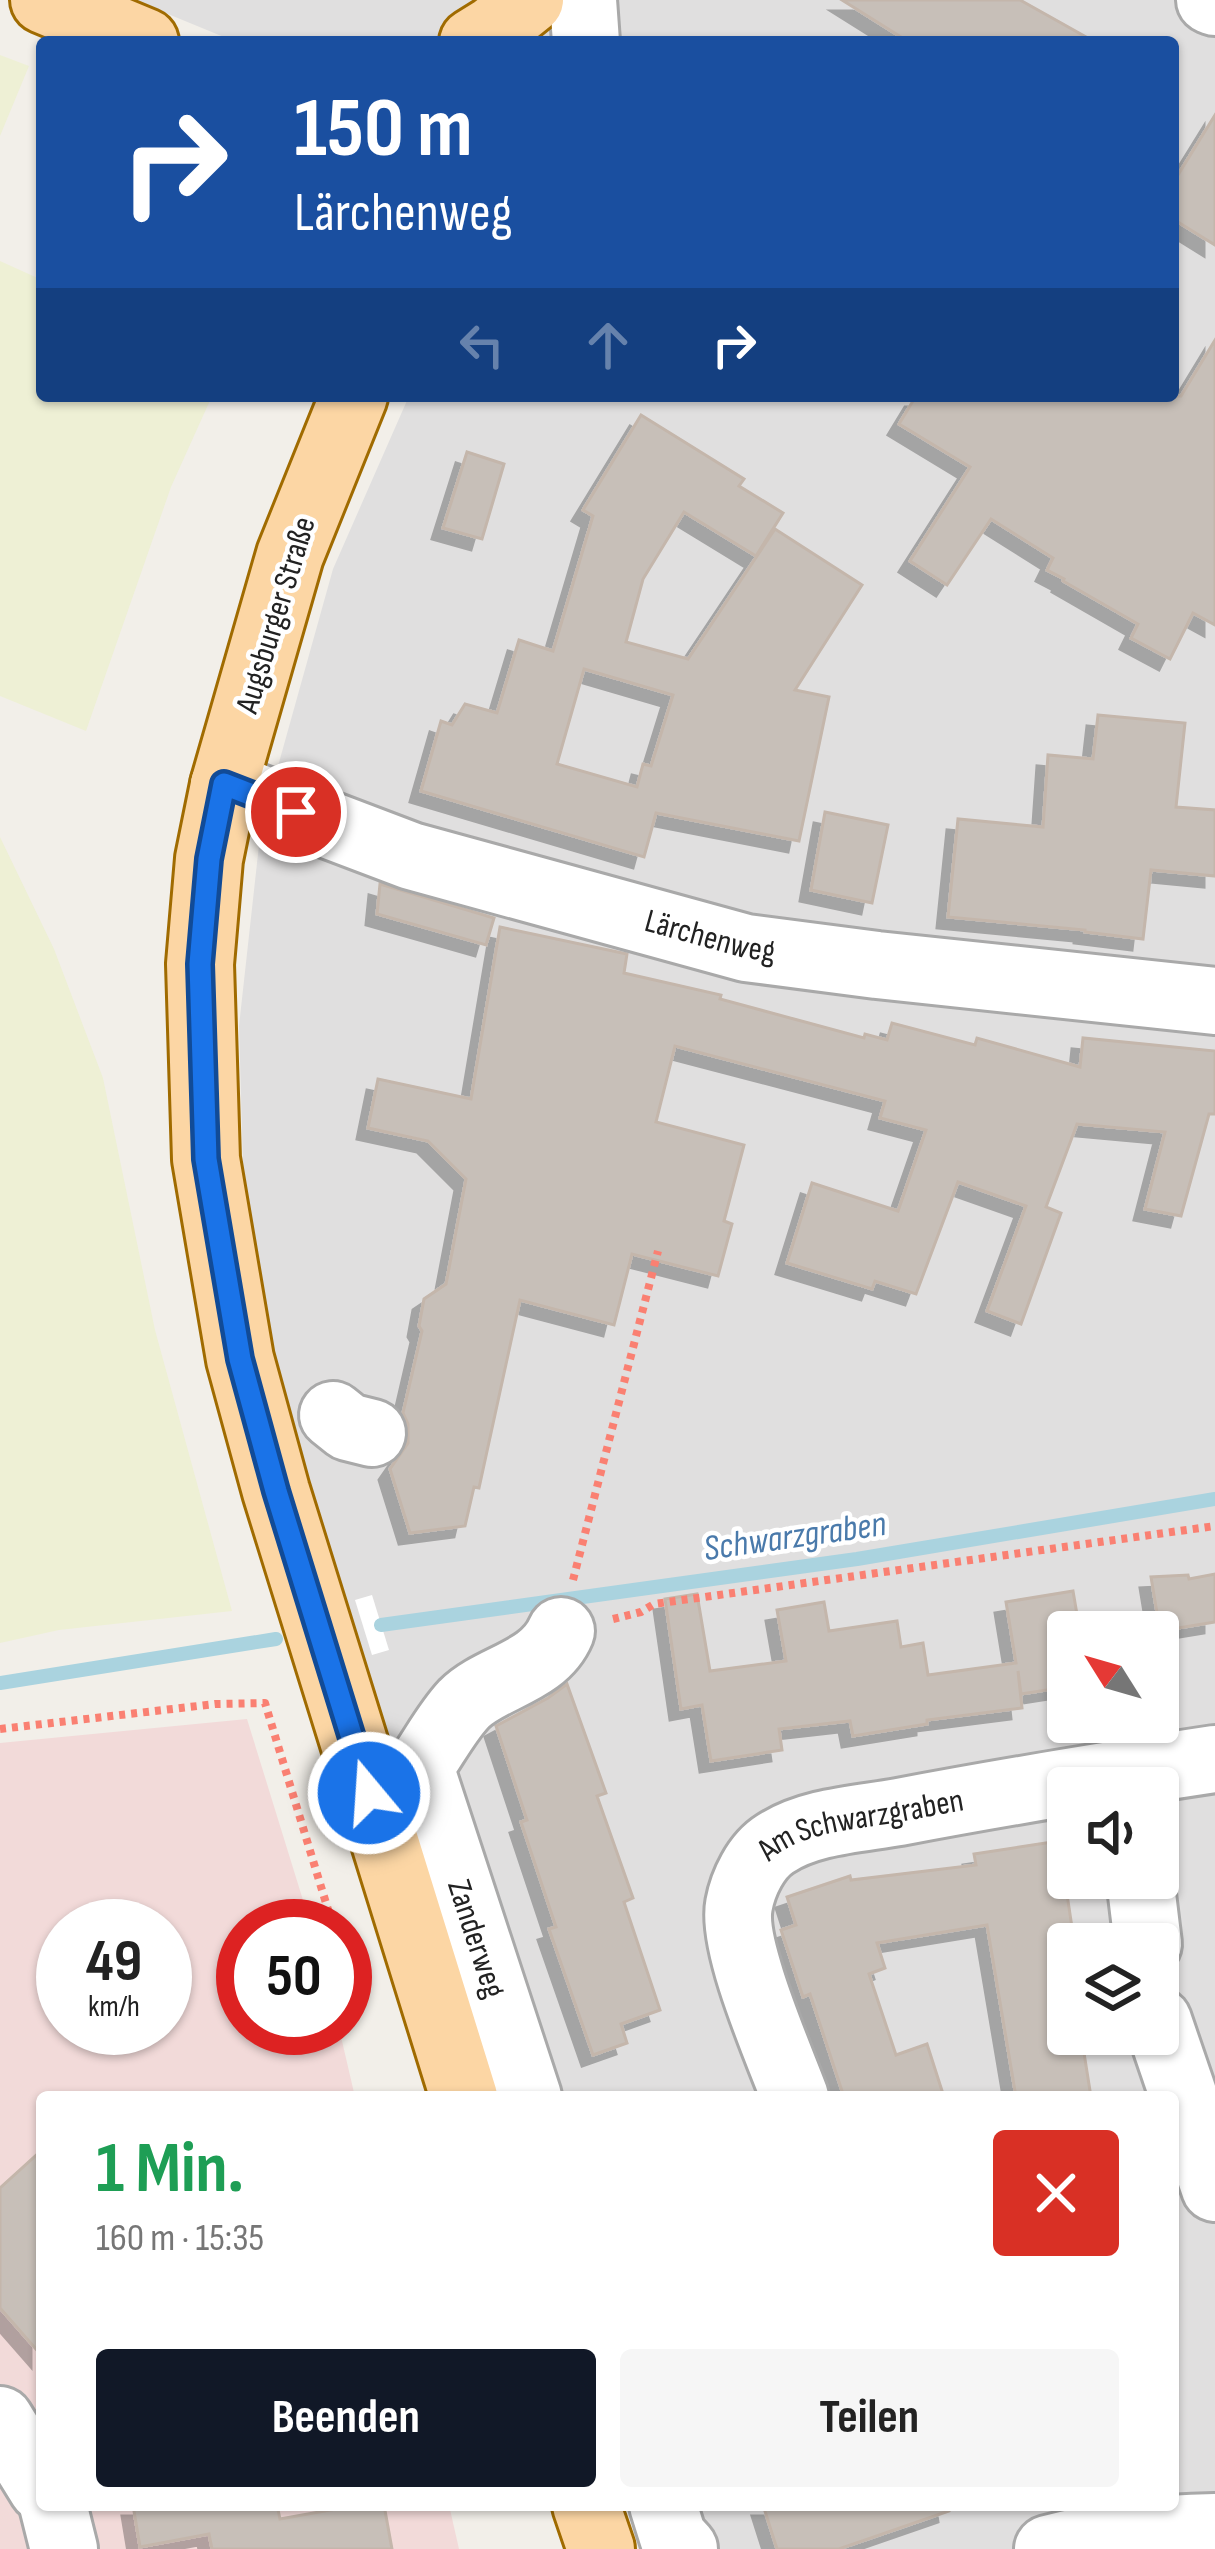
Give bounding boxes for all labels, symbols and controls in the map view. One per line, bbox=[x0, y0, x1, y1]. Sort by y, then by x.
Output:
text: 150 m bbox=[294, 79, 473, 180]
icon: right bbox=[96, 84, 252, 240]
text: Lärchenweg bbox=[294, 181, 512, 246]
icon: left bbox=[449, 312, 515, 378]
icon: ahead bbox=[575, 312, 641, 378]
icon: right bbox=[701, 312, 767, 378]
street label: Augsburger Straße bbox=[227, 512, 325, 719]
pin bbox=[245, 761, 347, 863]
icon: arrive bbox=[263, 779, 329, 845]
street label: Lärchenweg bbox=[640, 901, 778, 972]
water label: Schwarzgraben bbox=[701, 1503, 889, 1571]
north arrow bbox=[1047, 1611, 1179, 1743]
map controls bbox=[1047, 1611, 1179, 2055]
position arrow bbox=[306, 1730, 432, 1856]
button: sound bbox=[1047, 1767, 1179, 1899]
street label: Am Schwarzgraben bbox=[748, 1780, 967, 1870]
street label: Zanderweg bbox=[438, 1875, 514, 2003]
speed limit sign: 50 bbox=[216, 1899, 372, 2055]
button: layers bbox=[1047, 1923, 1179, 2055]
text: 49 bbox=[86, 1926, 142, 1998]
text: km/h bbox=[88, 1989, 140, 2025]
text: 1 Min. bbox=[96, 2126, 244, 2213]
button: close bbox=[993, 2130, 1119, 2256]
text: 160 m · 15:35 bbox=[96, 2215, 264, 2262]
button: Beenden bbox=[96, 2349, 596, 2487]
button: Teilen bbox=[620, 2349, 1119, 2487]

